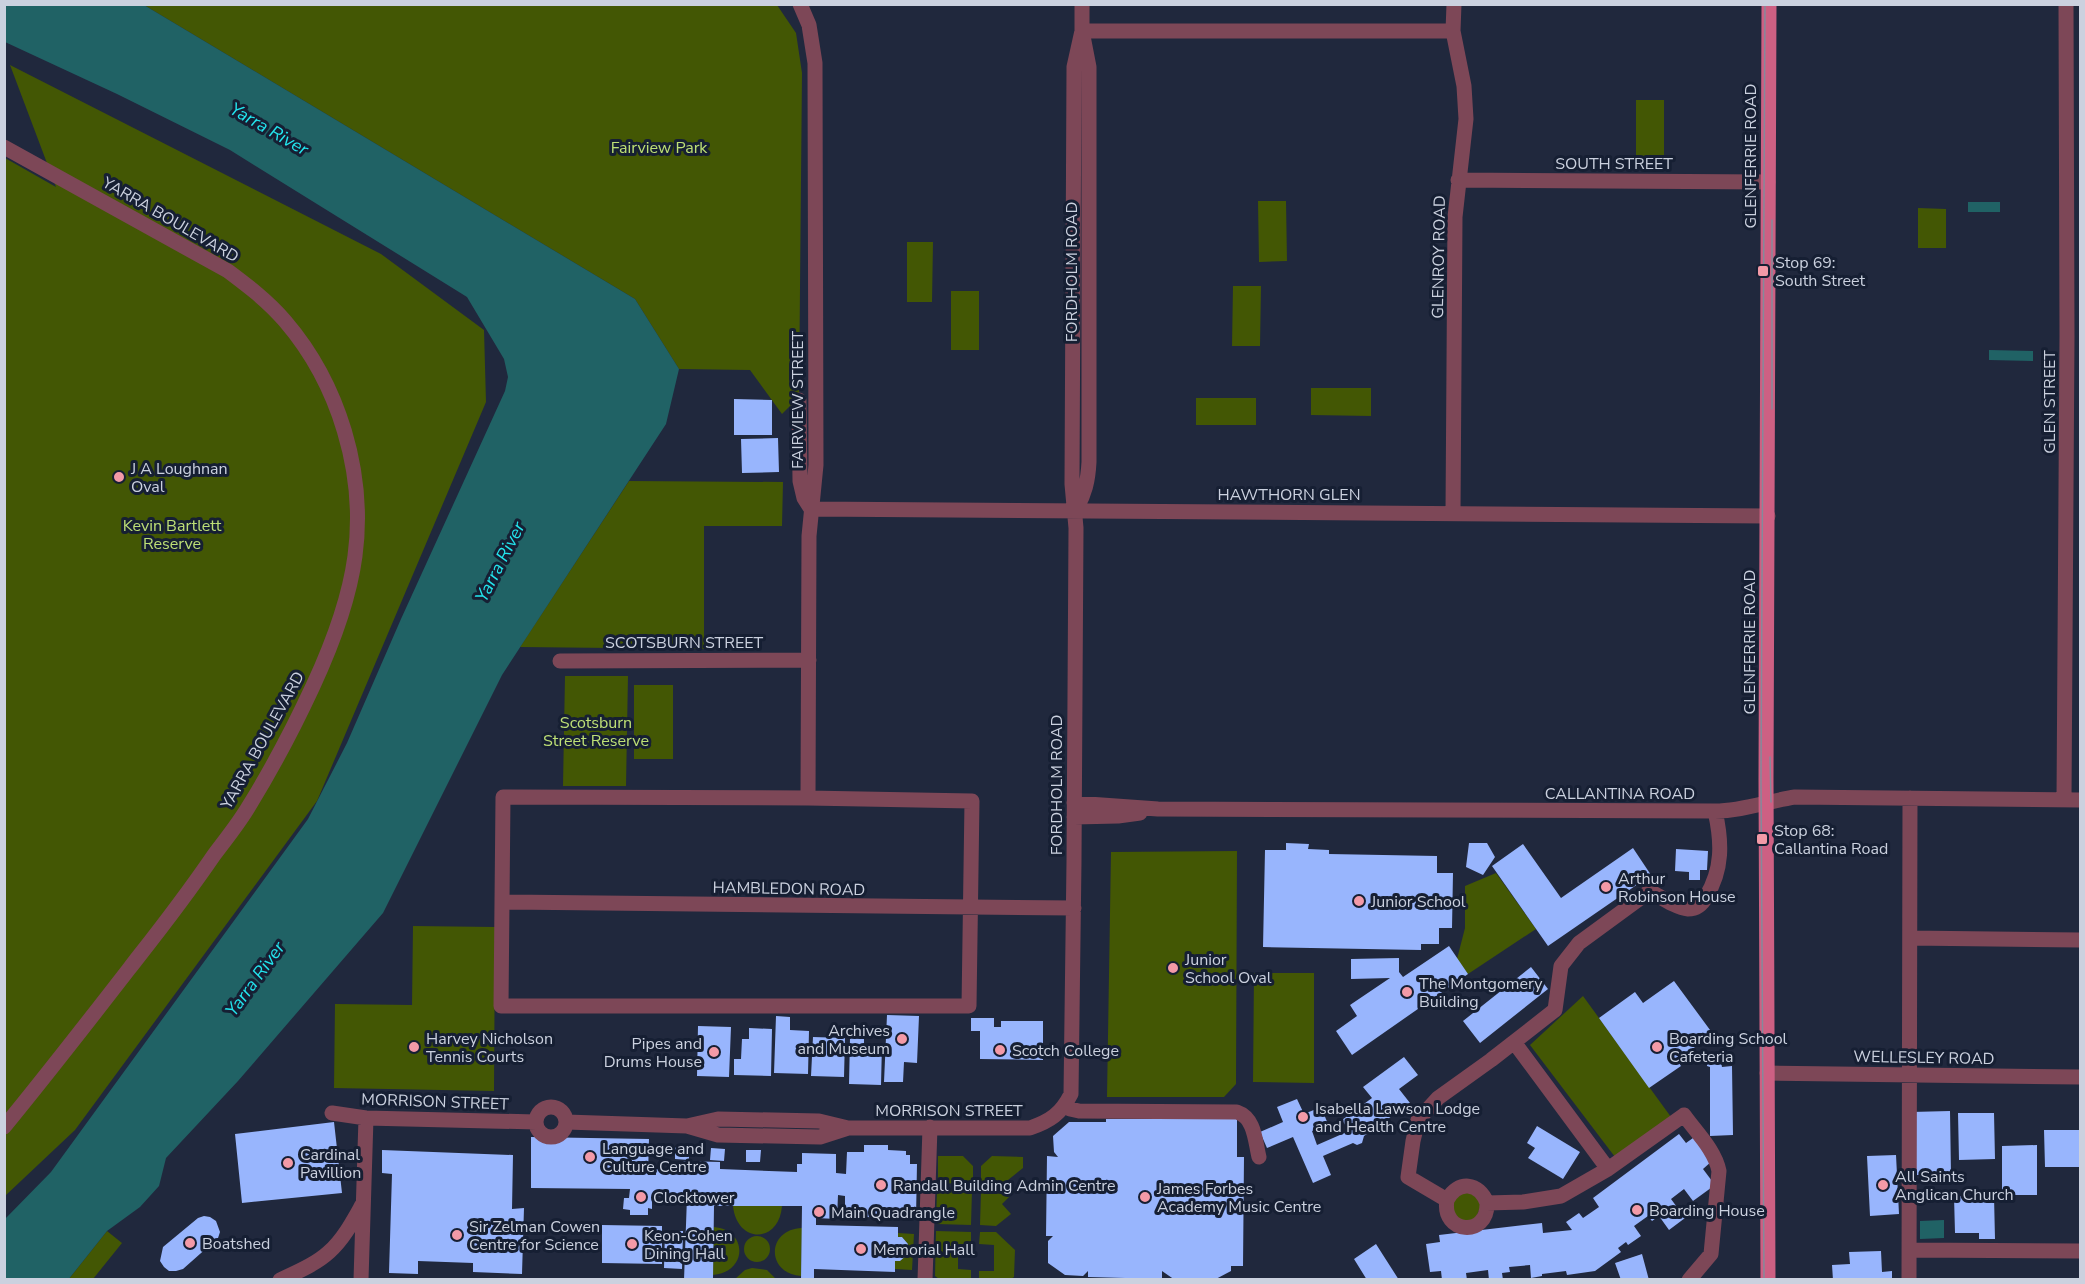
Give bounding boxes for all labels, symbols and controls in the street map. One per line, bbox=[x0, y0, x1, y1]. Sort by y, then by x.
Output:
street label: GLENFERRIE ROAD bbox=[1740, 84, 1762, 228]
water label: Yarra River bbox=[225, 97, 313, 161]
park label: Fairview Park bbox=[611, 137, 708, 159]
street label: SOUTH STREET bbox=[1555, 153, 1673, 175]
street label: YARRA BOULEVARD bbox=[97, 171, 243, 268]
street label: GLENROY ROAD bbox=[1427, 195, 1451, 319]
street label: FORDHOLM ROAD bbox=[1061, 202, 1083, 342]
place label: Stop 69: South Street bbox=[1775, 252, 1866, 292]
marker: Stop 69: South Street bbox=[1756, 264, 1770, 278]
street label: FAIRVIEW STREET bbox=[787, 331, 809, 469]
street label: GLEN STREET bbox=[2039, 350, 2061, 454]
place label: J A Loughnan Oval bbox=[130, 458, 228, 498]
marker: J A Loughnan Oval bbox=[112, 470, 126, 484]
street label: HAWTHORN GLEN bbox=[1218, 484, 1361, 506]
park label: Kevin Bartlett Reserve bbox=[123, 515, 222, 555]
water label: Yarra River bbox=[470, 517, 531, 606]
street label: GLENFERRIE ROAD bbox=[1739, 570, 1761, 714]
street label: SCOTSBURN STREET bbox=[605, 632, 763, 654]
street label: YARRA BOULEVARD bbox=[215, 668, 310, 814]
park label: Scotsburn Street Reserve bbox=[543, 712, 649, 752]
street label: FORDHOLM ROAD bbox=[1046, 715, 1068, 855]
street label: CALLANTINA ROAD bbox=[1545, 783, 1695, 805]
place label: Stop 68: Callantina Road bbox=[1774, 820, 1888, 860]
marker: Stop 68: Callantina Road bbox=[1755, 832, 1769, 846]
place label: Arthur Robinson House bbox=[1618, 868, 1736, 908]
street label: HAMBLEDON ROAD bbox=[712, 877, 866, 901]
marker: Arthur Robinson House bbox=[1599, 880, 1613, 894]
place label: Junior School bbox=[1370, 891, 1466, 913]
marker: Junior School bbox=[1352, 894, 1366, 908]
water label: Yarra River bbox=[220, 936, 291, 1021]
place label: Junior School Oval bbox=[1184, 949, 1272, 989]
marker: Junior School Oval bbox=[1166, 961, 1180, 975]
place label: The Montgomery Building bbox=[1419, 973, 1543, 1013]
marker: The Montgomery Building bbox=[1400, 985, 1414, 999]
place label: Archives and Museum bbox=[797, 1020, 890, 1060]
place label: Harvey Nicholson Tennis Courts bbox=[426, 1028, 553, 1068]
place label: Boarding School Cafeteria bbox=[1669, 1028, 1788, 1068]
marker: Archives and Museum bbox=[895, 1032, 909, 1046]
place label: Pipes and Drums House bbox=[604, 1033, 702, 1073]
marker: Harvey Nicholson Tennis Courts bbox=[407, 1040, 421, 1054]
place label: Scotch College bbox=[1012, 1040, 1119, 1062]
marker: Boarding School Cafeteria bbox=[1650, 1040, 1664, 1054]
marker: Scotch College bbox=[993, 1043, 1007, 1057]
marker: Pipes and Drums House bbox=[707, 1045, 721, 1059]
street label: WELLESLEY ROAD bbox=[1853, 1046, 1995, 1070]
street label: MORRISON STREET bbox=[361, 1088, 509, 1116]
place label: Isabella Lawson Lodge and Health Centre bbox=[1315, 1098, 1480, 1138]
street label: MORRISON STREET bbox=[875, 1100, 1023, 1122]
marker: Isabella Lawson Lodge and Health Centre bbox=[1296, 1110, 1310, 1124]
place label: Language and Culture Centre bbox=[602, 1138, 707, 1178]
place label: Cardinal Pavillion bbox=[300, 1144, 361, 1184]
marker: Language and Culture Centre bbox=[583, 1150, 597, 1164]
marker: Cardinal Pavillion bbox=[281, 1156, 295, 1170]
place label: All Saints Anglican Church bbox=[1895, 1166, 2014, 1206]
place label: Randall Building Admin Centre bbox=[893, 1175, 1115, 1197]
marker: Randall Building Admin Centre bbox=[874, 1178, 888, 1192]
place label: James Forbes Academy Music Centre bbox=[1156, 1178, 1321, 1218]
marker: All Saints Anglican Church bbox=[1876, 1178, 1890, 1192]
place label: Clocktower bbox=[653, 1187, 735, 1209]
marker: Clocktower bbox=[634, 1190, 648, 1204]
marker: James Forbes Academy Music Centre bbox=[1138, 1190, 1152, 1204]
place label: Boarding House bbox=[1649, 1200, 1765, 1222]
place label: Main Quadrangle bbox=[831, 1202, 955, 1224]
marker: Boarding House bbox=[1630, 1203, 1644, 1217]
marker: Main Quadrangle bbox=[812, 1205, 826, 1219]
place label: Sir Zelman Cowen Centre for Science bbox=[469, 1216, 600, 1256]
place label: Keon-Cohen Dining Hall bbox=[644, 1225, 733, 1265]
marker: Sir Zelman Cowen Centre for Science bbox=[450, 1228, 464, 1242]
place label: Boatshed bbox=[202, 1233, 270, 1255]
marker: Boatshed bbox=[183, 1236, 197, 1250]
marker: Keon-Cohen Dining Hall bbox=[625, 1237, 639, 1251]
place label: Memorial Hall bbox=[873, 1239, 975, 1261]
marker: Memorial Hall bbox=[854, 1242, 868, 1256]

